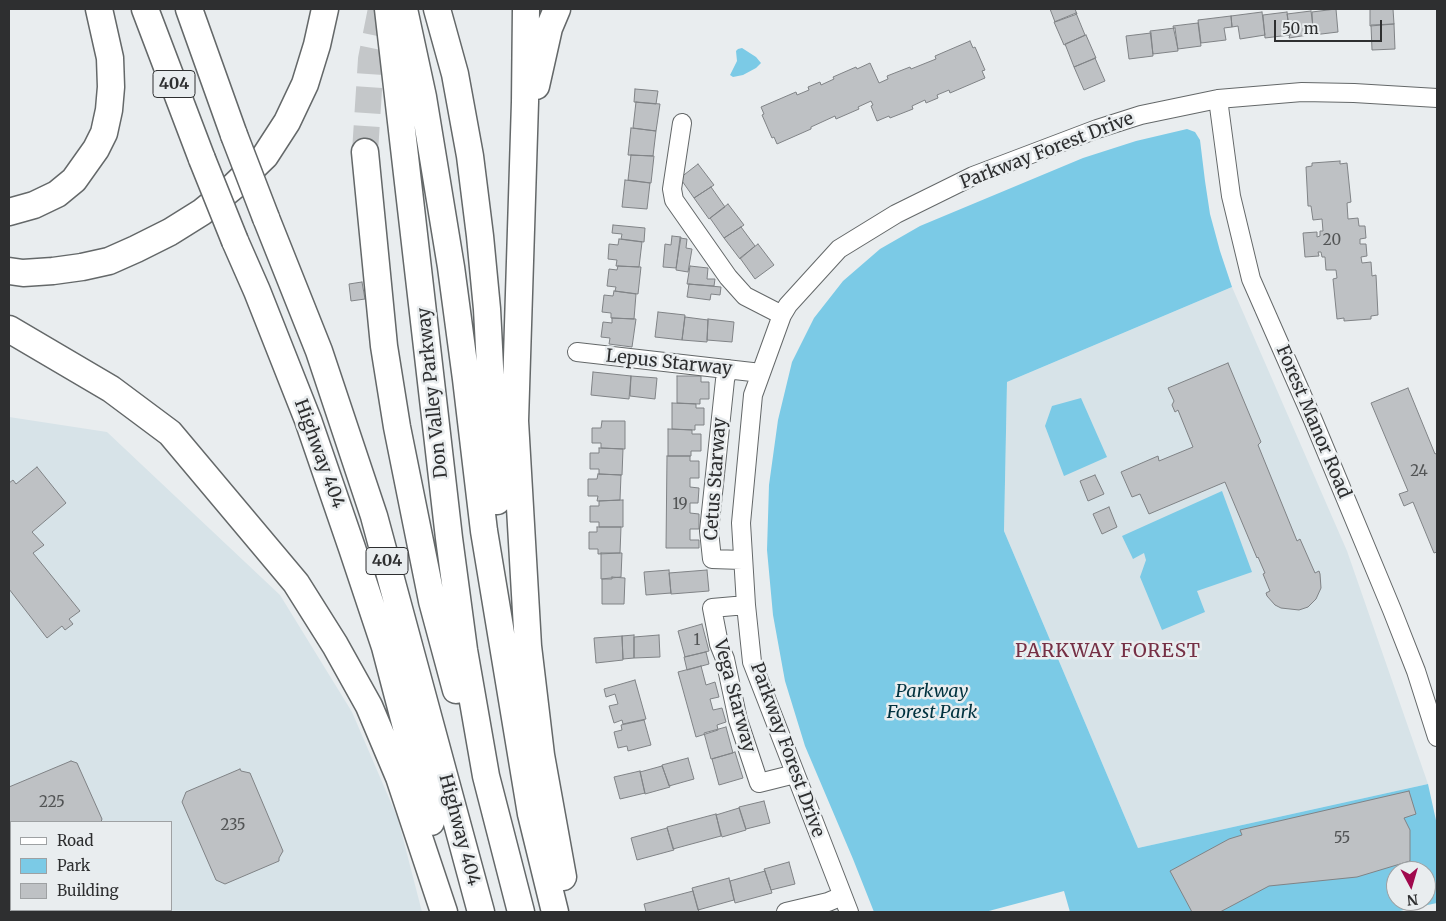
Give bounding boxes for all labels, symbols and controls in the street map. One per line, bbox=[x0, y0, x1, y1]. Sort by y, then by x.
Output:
scale bar bbox=[1276, 10, 1384, 42]
text: 50 m bbox=[1282, 19, 1319, 38]
road number: 404 bbox=[153, 70, 195, 98]
street label: Parkway Forest Drive bbox=[957, 108, 1137, 194]
house number: 20 bbox=[1323, 232, 1341, 250]
street label: Don Valley Parkway bbox=[413, 307, 453, 479]
street label: Forest Manor Road bbox=[1271, 342, 1355, 502]
street label: Lepus Starway bbox=[605, 346, 733, 380]
street label: Highway 404 bbox=[289, 396, 349, 512]
street label: Cetus Starway bbox=[701, 417, 731, 541]
house number: 24 bbox=[1410, 463, 1428, 481]
house number: 19 bbox=[672, 496, 688, 514]
road number: 404 bbox=[366, 548, 408, 574]
house number: 1 bbox=[694, 632, 700, 650]
street label: Vega Starway bbox=[709, 637, 759, 755]
district label: PARKWAY FOREST bbox=[1013, 641, 1203, 663]
street label: Parkway Forest Drive bbox=[745, 660, 829, 840]
park label: Parkway Forest Park bbox=[887, 681, 977, 724]
street label: Highway 404 bbox=[434, 772, 484, 888]
house number: 225 bbox=[39, 794, 65, 812]
house number: 235 bbox=[221, 817, 245, 835]
legend bbox=[10, 821, 172, 911]
house number: 55 bbox=[1334, 830, 1350, 848]
text: Road bbox=[57, 831, 93, 850]
text: Park bbox=[57, 856, 90, 875]
north arrow bbox=[1386, 861, 1436, 911]
text: Building bbox=[57, 881, 119, 900]
text: N bbox=[1406, 890, 1419, 909]

